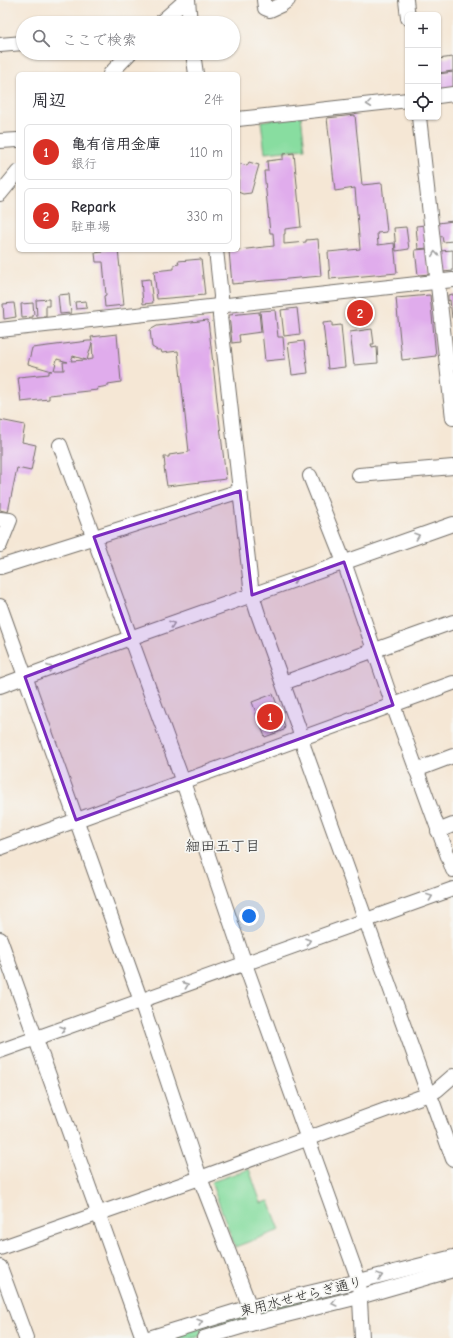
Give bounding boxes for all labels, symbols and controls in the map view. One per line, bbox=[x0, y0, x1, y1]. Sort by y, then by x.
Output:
map controls bbox=[405, 12, 441, 120]
button: + bbox=[405, 12, 441, 48]
search box bbox=[16, 16, 240, 60]
icon: search bbox=[30, 27, 52, 49]
text: ここで検索 bbox=[62, 31, 137, 49]
button: − bbox=[405, 48, 441, 84]
button: locate bbox=[405, 84, 441, 120]
text: 周辺 bbox=[32, 91, 66, 110]
text: 2件 bbox=[204, 92, 224, 107]
one-way arrow bbox=[366, 99, 372, 108]
text: 亀有信用金庫 bbox=[71, 135, 161, 153]
text: 1 bbox=[43, 145, 49, 160]
text: 110 m bbox=[190, 145, 223, 160]
text: 銀行 bbox=[71, 156, 97, 171]
text: Repark bbox=[71, 198, 116, 216]
text: 2 bbox=[43, 209, 49, 224]
text: 330 m bbox=[187, 209, 223, 224]
text: 駐車場 bbox=[71, 219, 110, 234]
one-way arrow bbox=[431, 251, 440, 257]
pin: 2 bbox=[347, 298, 373, 328]
one-way arrow bbox=[413, 533, 420, 541]
one-way arrow bbox=[291, 576, 298, 584]
one-way arrow bbox=[168, 620, 175, 628]
one-way arrow bbox=[46, 665, 53, 673]
pin: 1 bbox=[257, 702, 283, 732]
district label: 細田五丁目 bbox=[185, 837, 261, 855]
one-way arrow bbox=[427, 894, 434, 902]
your location bbox=[239, 906, 259, 926]
one-way arrow bbox=[304, 938, 311, 946]
one-way arrow bbox=[182, 982, 189, 990]
one-way arrow bbox=[60, 1025, 67, 1033]
one-way arrow bbox=[376, 1272, 383, 1281]
street label: 東用水せせらぎ通り bbox=[238, 1273, 364, 1320]
one-way arrow bbox=[331, 1298, 338, 1307]
one-way arrow bbox=[196, 1318, 203, 1327]

